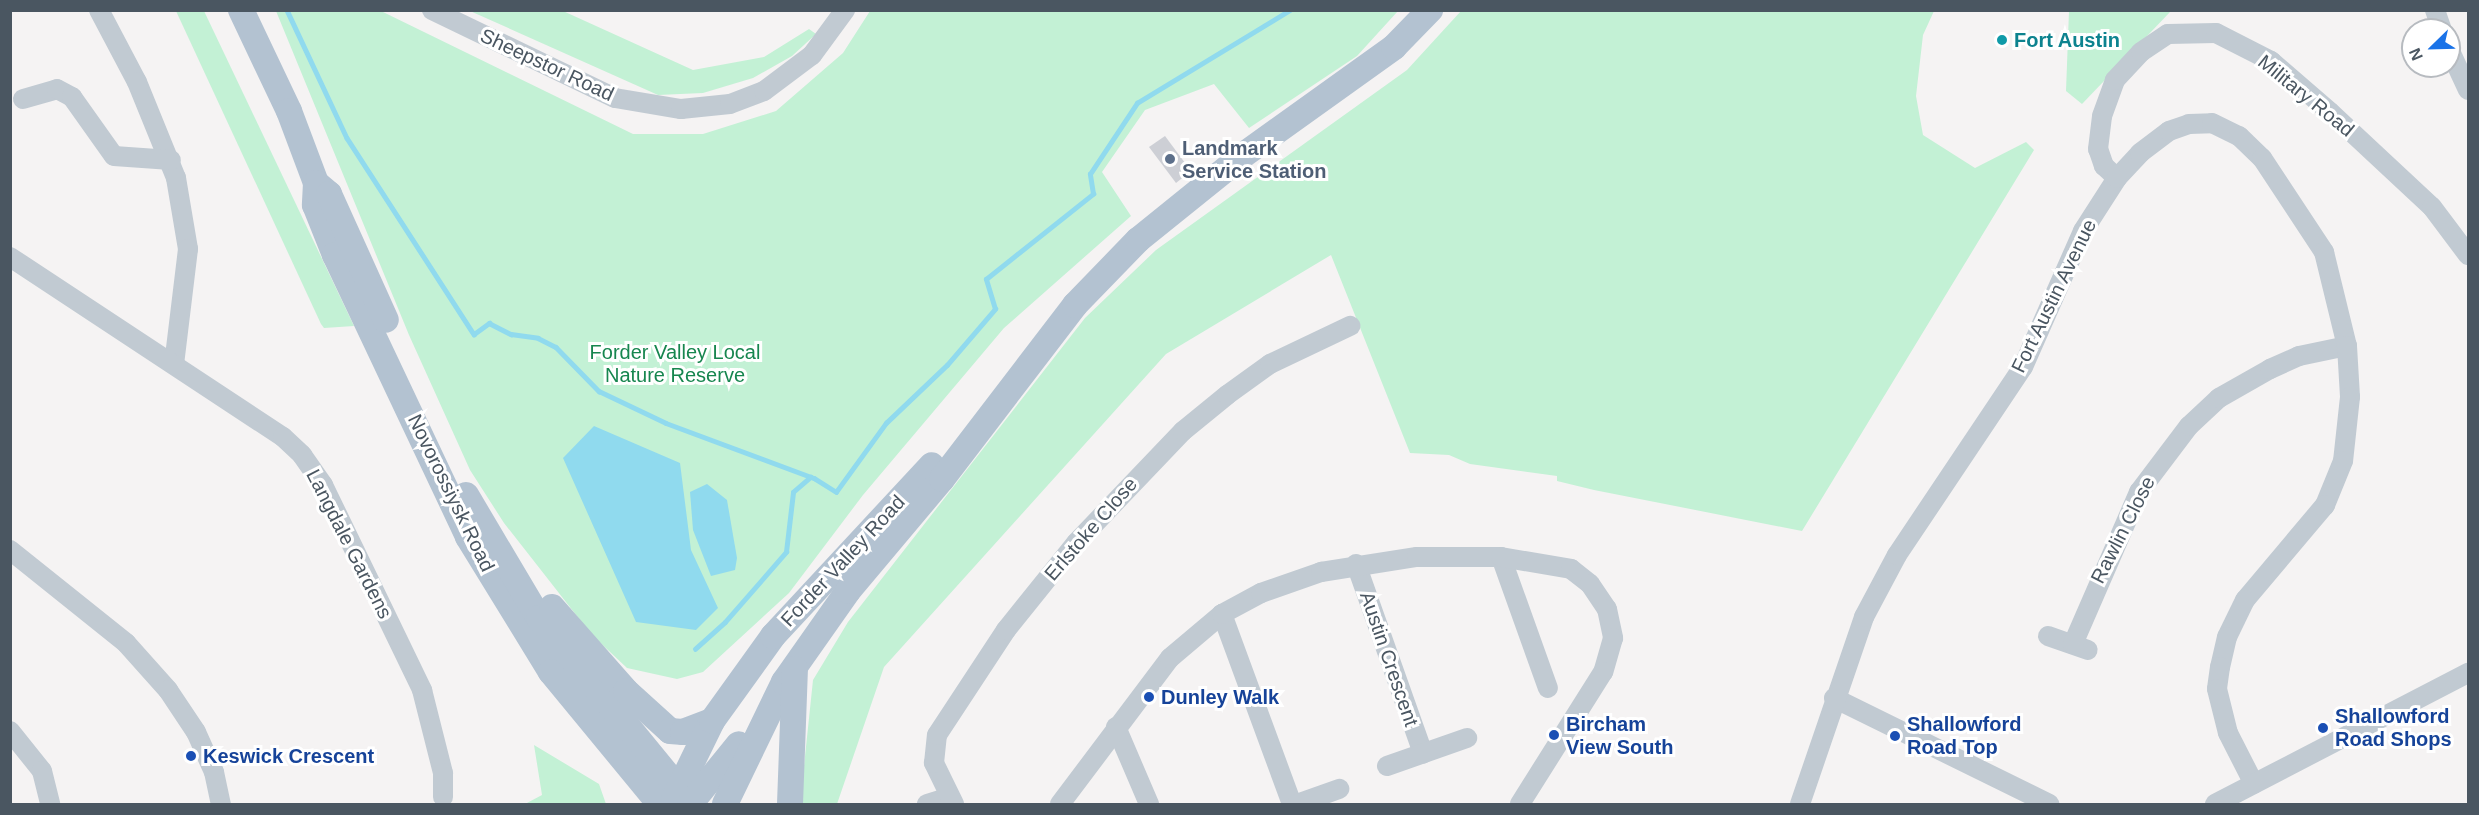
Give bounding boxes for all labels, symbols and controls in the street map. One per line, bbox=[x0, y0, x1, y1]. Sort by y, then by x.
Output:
north arrow bbox=[2401, 18, 2461, 78]
street label: Sheepstor Road bbox=[476, 24, 618, 106]
place label: Fort Austin bbox=[2014, 28, 2121, 52]
marker: Fort Austin bbox=[1995, 33, 2009, 47]
text: N bbox=[2406, 46, 2426, 63]
street label: Military Road bbox=[2253, 50, 2359, 142]
place label: Landmark Service Station bbox=[1182, 136, 1327, 183]
marker: Landmark Service Station bbox=[1163, 152, 1177, 166]
street label: Fort Austin Avenue bbox=[2006, 214, 2102, 378]
park label: Forder Valley Local Nature Reserve bbox=[590, 340, 760, 387]
street label: Novorossiysk Road bbox=[402, 410, 500, 576]
street label: Langdale Gardens bbox=[301, 465, 397, 623]
street label: Erlstoke Close bbox=[1040, 472, 1142, 586]
street label: Rawlin Close bbox=[2086, 473, 2160, 587]
street label: Forder Valley Road bbox=[776, 490, 910, 632]
street label: Austin Crescent bbox=[1355, 588, 1423, 730]
place label: Dunley Walk bbox=[1161, 685, 1279, 709]
marker: Dunley Walk bbox=[1142, 690, 1156, 704]
place label: Shallowford Road Shops bbox=[2335, 704, 2452, 751]
place label: Bircham View South bbox=[1566, 712, 1673, 759]
place label: Shallowford Road Top bbox=[1907, 712, 2021, 759]
marker: Shallowford Road Shops bbox=[2316, 721, 2330, 735]
marker: Bircham View South bbox=[1547, 728, 1561, 742]
marker: Shallowford Road Top bbox=[1888, 729, 1902, 743]
place label: Keswick Crescent bbox=[203, 744, 374, 768]
marker: Keswick Crescent bbox=[184, 749, 198, 763]

